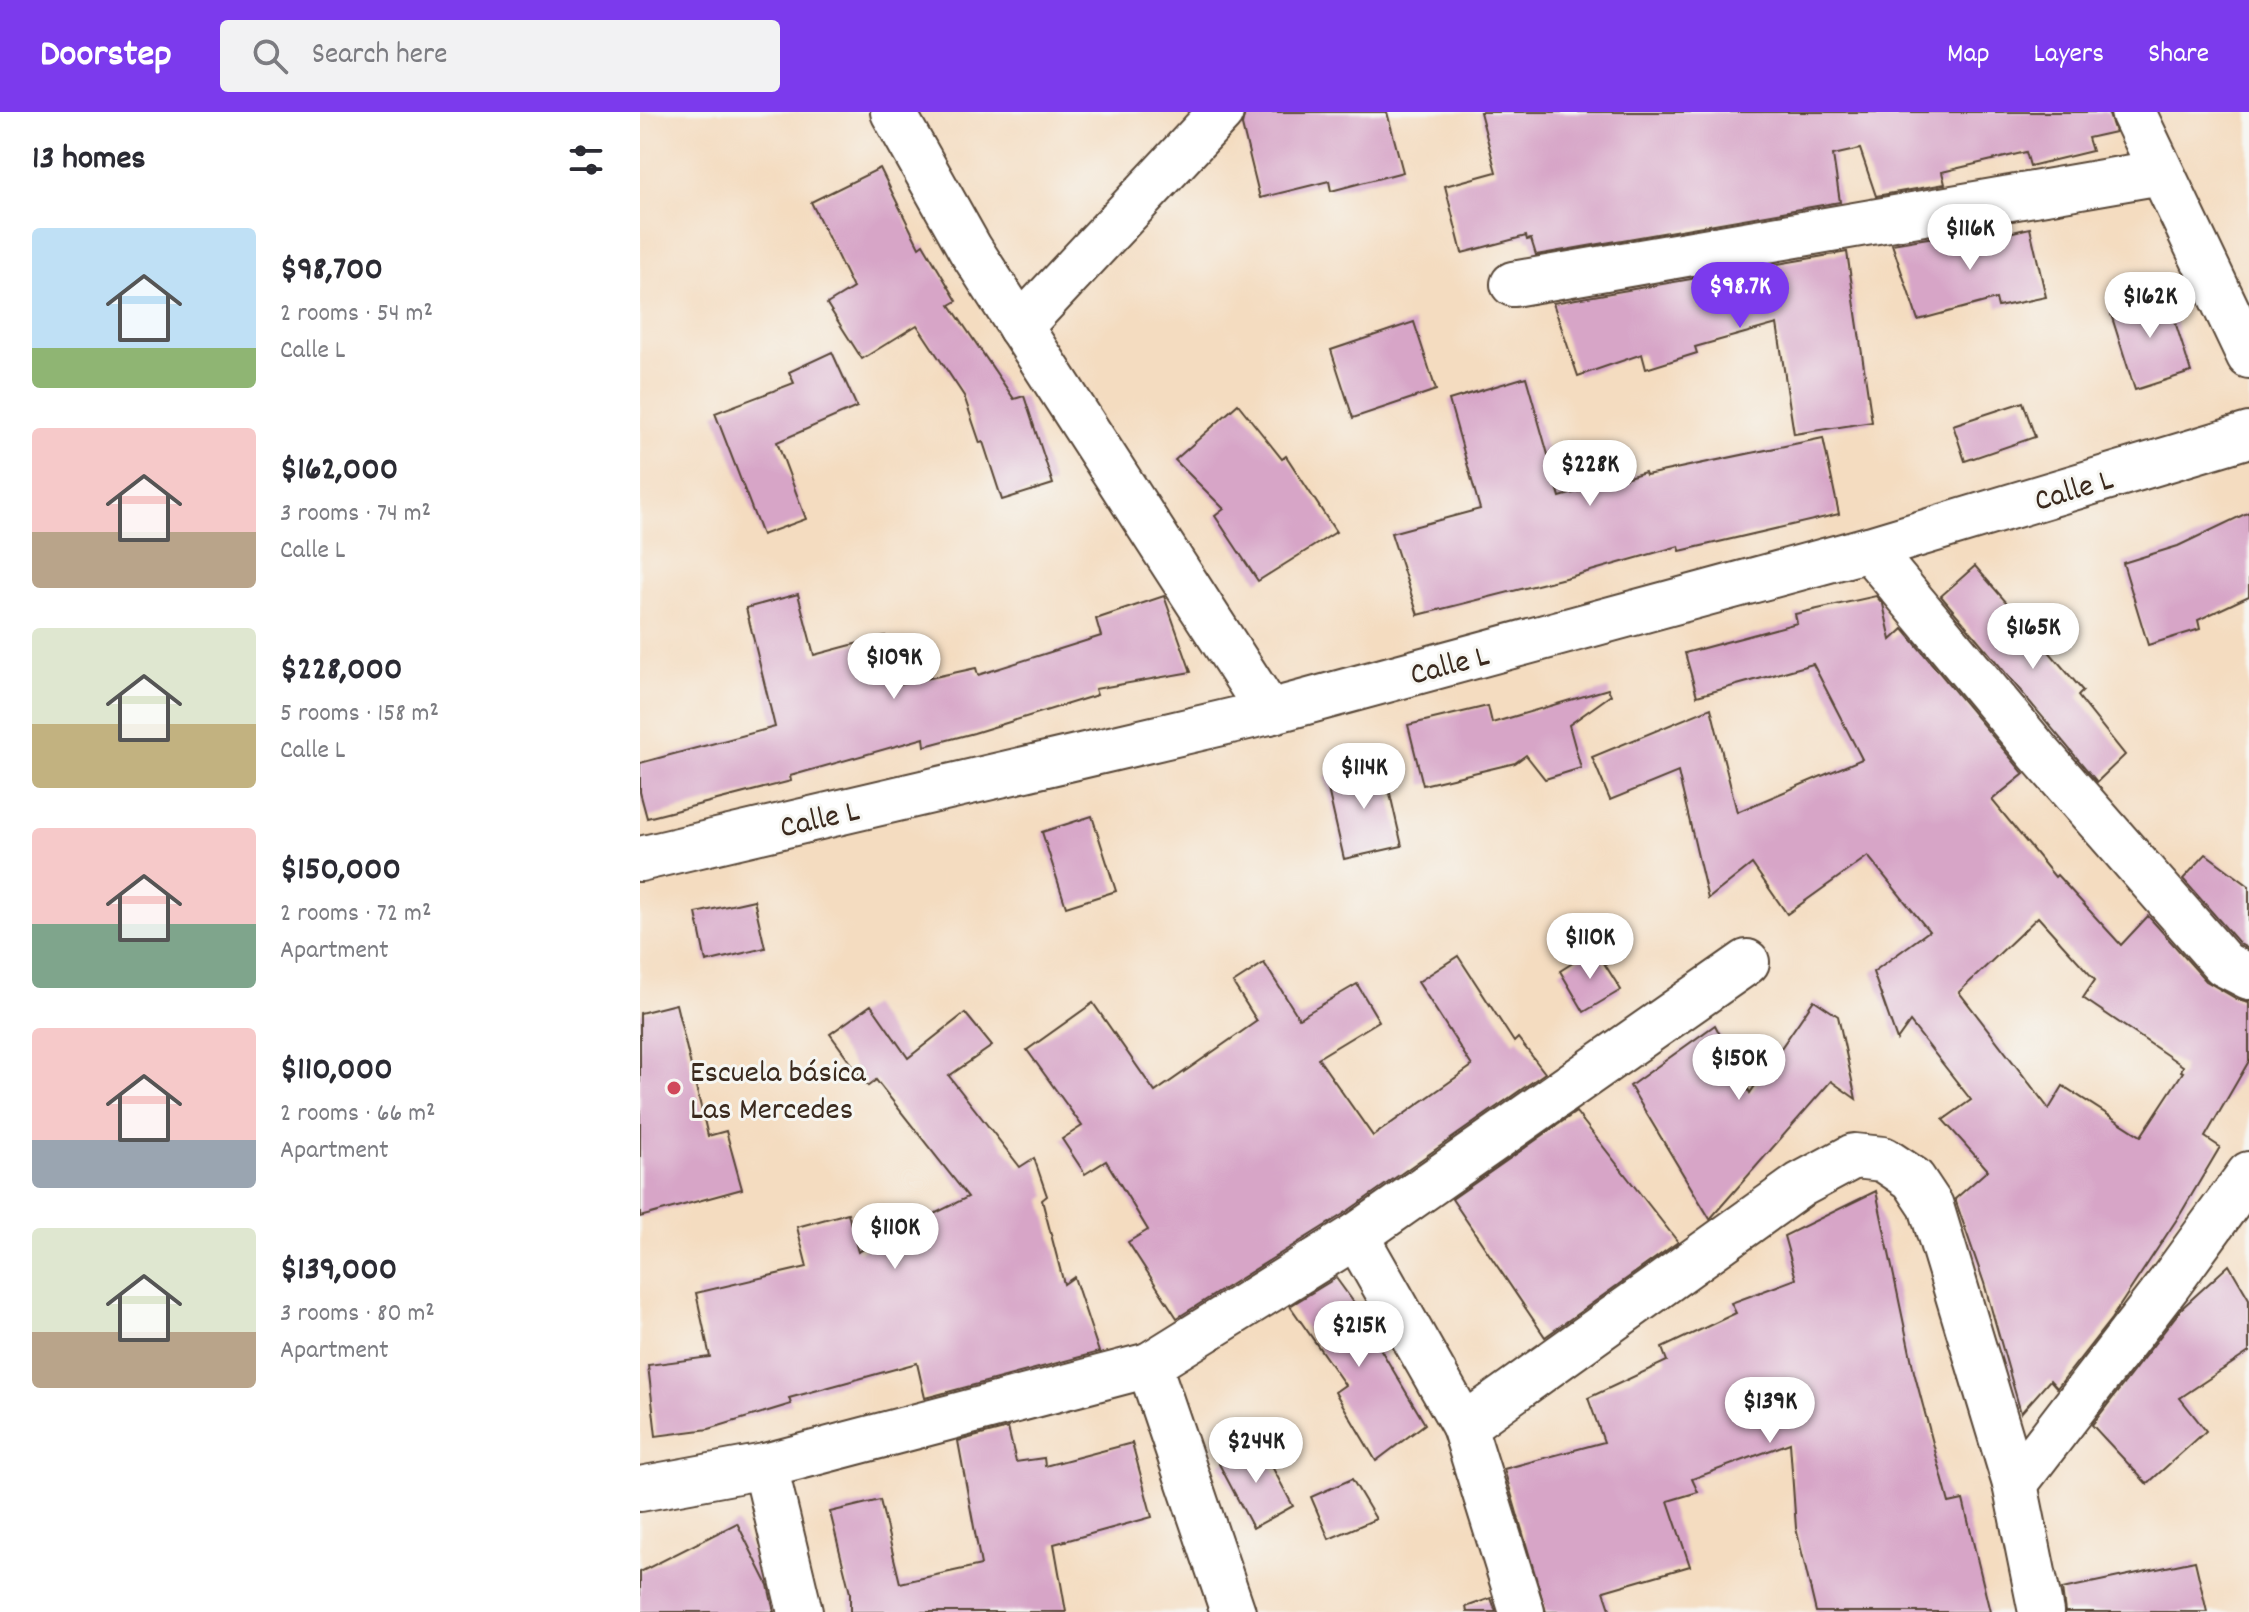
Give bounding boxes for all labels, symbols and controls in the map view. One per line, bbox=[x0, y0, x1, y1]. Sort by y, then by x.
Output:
search box bbox=[220, 20, 780, 92]
text: Doorstep bbox=[40, 29, 172, 84]
icon: search bbox=[248, 34, 292, 78]
text: Search here bbox=[312, 35, 447, 78]
text: Map bbox=[1947, 36, 1990, 76]
text: Layers bbox=[2034, 36, 2104, 76]
text: Share bbox=[2148, 36, 2209, 76]
text: 13 homes bbox=[32, 136, 146, 185]
icon: filters bbox=[564, 138, 608, 182]
pin: $116K bbox=[1914, 204, 2026, 272]
text: $116K bbox=[1945, 211, 1995, 248]
text: $98,700 bbox=[280, 247, 383, 296]
icon: home bbox=[96, 260, 192, 356]
pin: $98.7K bbox=[1675, 262, 1805, 330]
text: $98.7K bbox=[1709, 269, 1771, 306]
pin: $162K bbox=[2094, 272, 2206, 340]
text: $162K bbox=[2123, 279, 2178, 316]
text: 2 rooms · 54 m² bbox=[280, 296, 433, 333]
text: Calle L bbox=[280, 333, 345, 370]
pin: $228K bbox=[1534, 440, 1646, 508]
text: $162,000 bbox=[280, 447, 398, 496]
text: $228K bbox=[1561, 447, 1619, 484]
street label: Calle L bbox=[2029, 459, 2120, 527]
icon: home bbox=[96, 460, 192, 556]
text: 3 rooms · 74 m² bbox=[280, 496, 431, 533]
text: Calle L bbox=[280, 533, 345, 570]
pin: $165K bbox=[1977, 603, 2089, 671]
text: $165K bbox=[2005, 610, 2061, 647]
pin: $109K bbox=[838, 633, 950, 701]
street label: Calle L bbox=[1405, 635, 1495, 700]
text: $109K bbox=[866, 640, 922, 677]
text: $228,000 bbox=[280, 647, 403, 696]
icon: home bbox=[96, 660, 192, 756]
text: 5 rooms · 158 m² bbox=[280, 696, 439, 733]
text: Calle L bbox=[280, 733, 345, 770]
pin: $114K bbox=[1308, 743, 1420, 811]
text: $114K bbox=[1340, 750, 1388, 787]
street label: Calle L bbox=[776, 790, 865, 853]
text: $150,000 bbox=[280, 847, 401, 896]
icon: home bbox=[96, 860, 192, 956]
text: 2 rooms · 72 m² bbox=[280, 896, 431, 933]
pin: $110K bbox=[1534, 913, 1646, 981]
text: $110K bbox=[1565, 920, 1615, 957]
text: Apartment bbox=[280, 933, 389, 970]
pin: $150K bbox=[1683, 1034, 1795, 1102]
text: $150K bbox=[1710, 1041, 1768, 1078]
text: $110,000 bbox=[280, 1047, 393, 1096]
place label: Escuela básica Las Mercedes bbox=[690, 1052, 867, 1135]
icon: home bbox=[96, 1060, 192, 1156]
marker: Escuela básica Las Mercedes bbox=[665, 1079, 683, 1097]
text: 2 rooms · 66 m² bbox=[280, 1096, 436, 1133]
text: Apartment bbox=[280, 1133, 389, 1170]
pin: $110K bbox=[839, 1203, 951, 1271]
text: $110K bbox=[870, 1210, 920, 1247]
text: $139,000 bbox=[280, 1247, 397, 1296]
icon: home bbox=[96, 1260, 192, 1356]
text: 3 rooms · 80 m² bbox=[280, 1296, 435, 1333]
pin: $215K bbox=[1303, 1301, 1415, 1369]
text: $215K bbox=[1332, 1308, 1386, 1345]
text: Apartment bbox=[280, 1333, 389, 1370]
pin: $139K bbox=[1714, 1377, 1826, 1445]
text: $139K bbox=[1743, 1384, 1797, 1421]
pin: $244K bbox=[1200, 1417, 1312, 1485]
text: $244K bbox=[1227, 1424, 1285, 1461]

